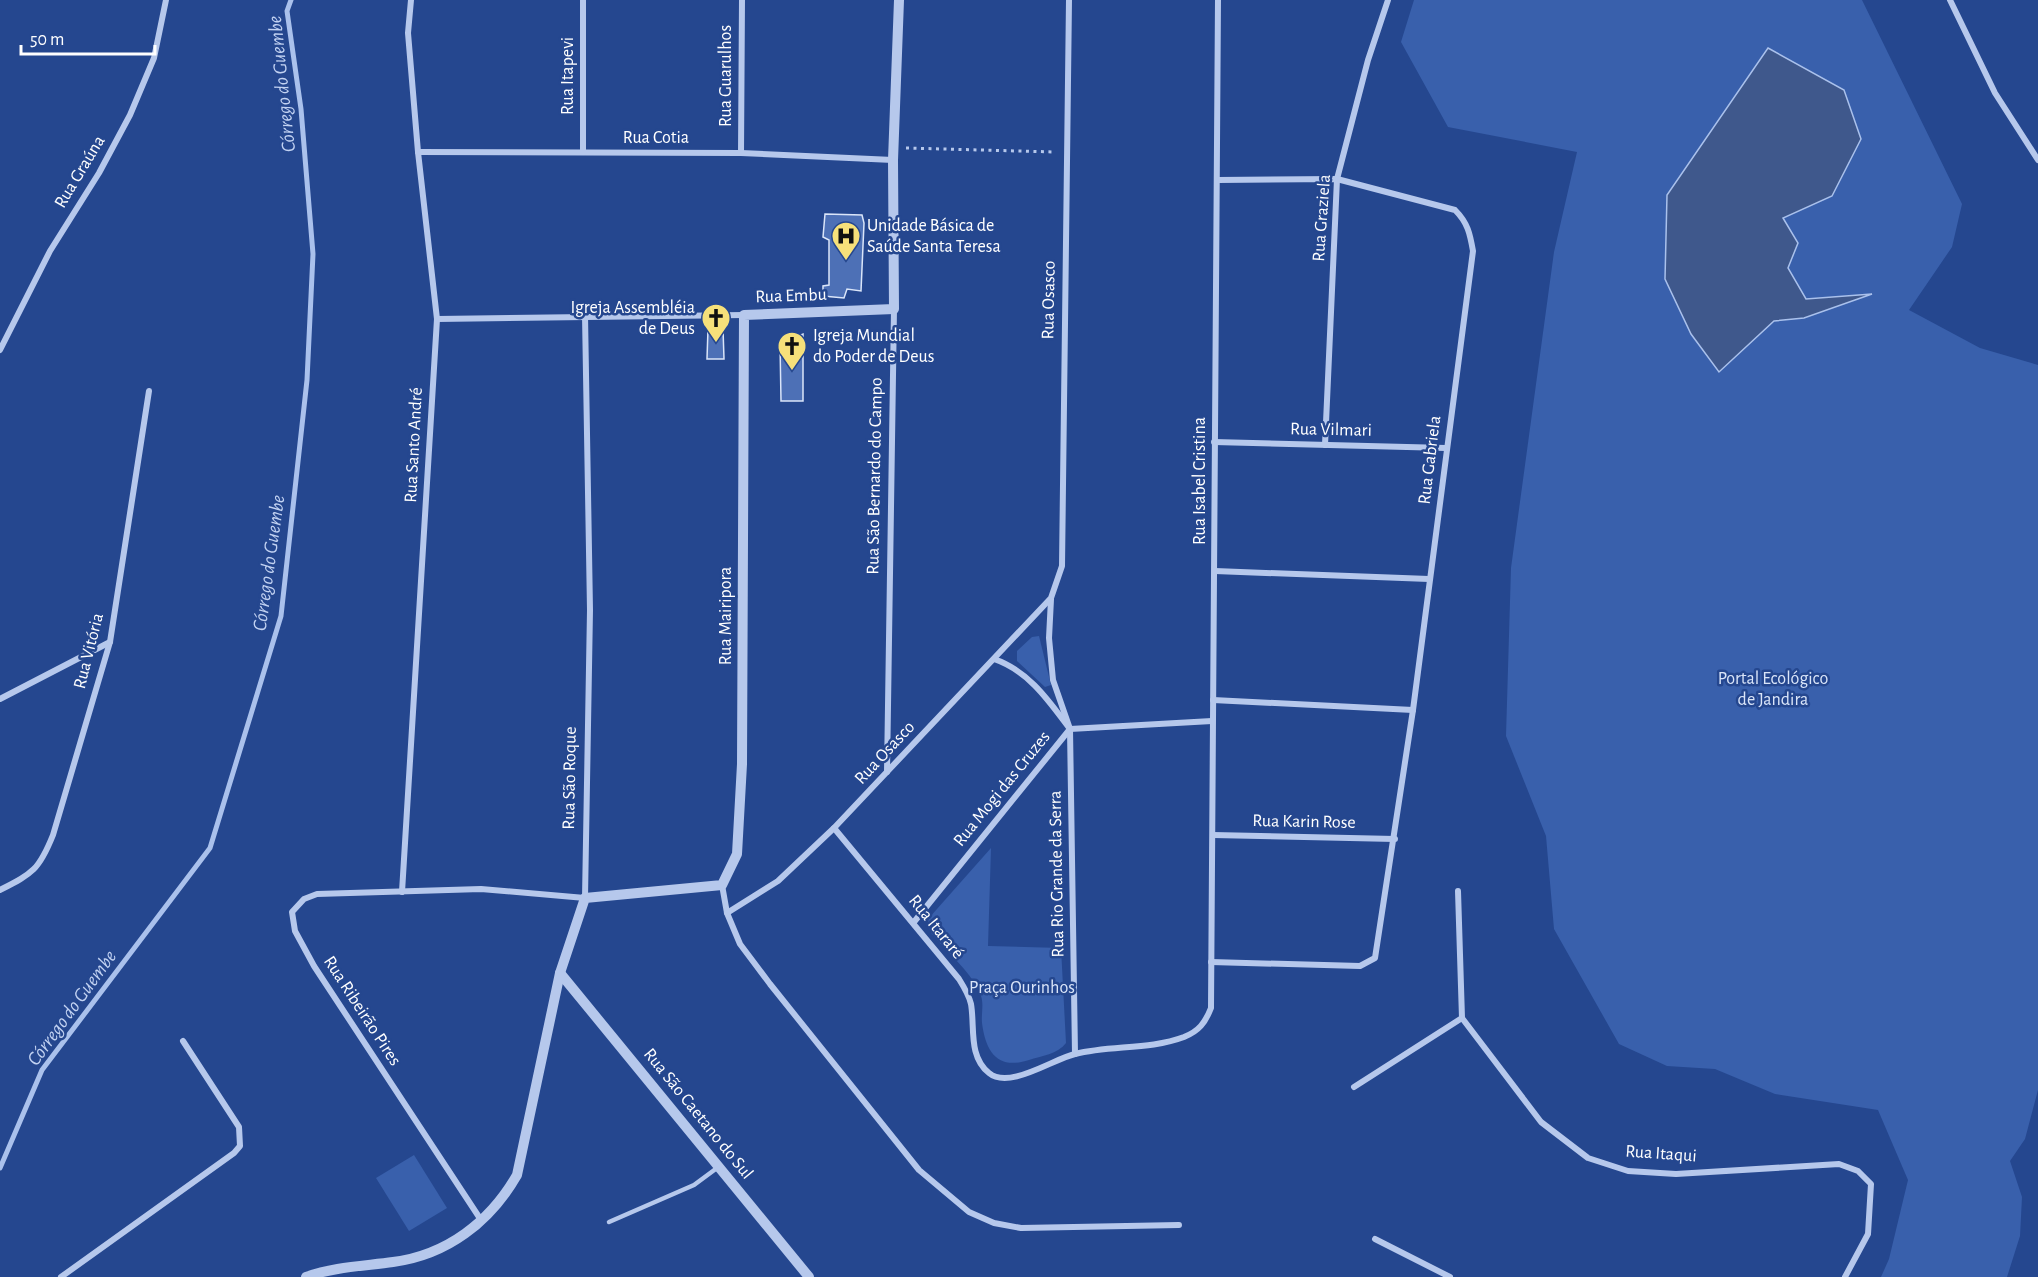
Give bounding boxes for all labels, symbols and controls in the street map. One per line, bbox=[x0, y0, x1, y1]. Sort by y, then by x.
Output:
water label: Córrego do Guembe bbox=[265, 14, 299, 153]
scale bar bbox=[21, 18, 154, 56]
street label: Rua Guarulhos bbox=[717, 25, 735, 127]
text: 50 m bbox=[30, 31, 64, 49]
street label: Rua Itapevi bbox=[559, 37, 577, 115]
street label: Rua Cotia bbox=[623, 129, 689, 147]
street label: Rua Graúna bbox=[51, 133, 109, 211]
street label: Rua Graziela bbox=[1310, 174, 1334, 262]
place label: Unidade Básica de Saúde Santa Teresa bbox=[867, 217, 1001, 256]
hospital icon: Unidade Básica de Saúde Santa Teresa bbox=[830, 220, 862, 262]
street label: Rua Osasco bbox=[1039, 260, 1059, 340]
street label: Rua Embu bbox=[755, 286, 827, 306]
place label: Igreja Assembléia de Deus bbox=[571, 299, 695, 338]
church icon: Igreja Assembléia de Deus bbox=[700, 302, 732, 344]
place label: Igreja Mundial do Poder de Deus bbox=[813, 327, 934, 366]
church icon: Igreja Mundial do Poder de Deus bbox=[776, 330, 808, 372]
street label: Rua São Bernardo do Campo bbox=[864, 377, 886, 575]
street label: Rua Santo André bbox=[402, 387, 426, 503]
street label: Rua Gabriela bbox=[1416, 415, 1444, 505]
street label: Rua Isabel Cristina bbox=[1191, 417, 1209, 545]
street label: Rua Vilmari bbox=[1290, 420, 1372, 440]
water label: Córrego do Guembe bbox=[250, 493, 289, 632]
street label: Rua Mairipora bbox=[717, 567, 735, 665]
street label: Rua Vitória bbox=[71, 611, 107, 691]
park label: Portal Ecológico de Jandira bbox=[1718, 670, 1829, 709]
street label: Rua Osasco bbox=[852, 718, 919, 788]
street label: Rua São Roque bbox=[560, 726, 580, 830]
street label: Rua Mogi das Cruzes bbox=[950, 728, 1054, 850]
street label: Rua Rio Grande da Serra bbox=[1047, 790, 1067, 958]
street label: Rua Karin Rose bbox=[1252, 812, 1356, 832]
street label: Rua Itararé bbox=[905, 892, 967, 962]
water label: Córrego do Guembe bbox=[24, 946, 121, 1069]
street label: Rua Ribeirão Pires bbox=[320, 953, 404, 1069]
park label: Praça Ourinhos bbox=[969, 979, 1075, 997]
street label: Rua São Caetano do Sul bbox=[640, 1045, 756, 1183]
street label: Rua Itaqui bbox=[1625, 1143, 1697, 1165]

